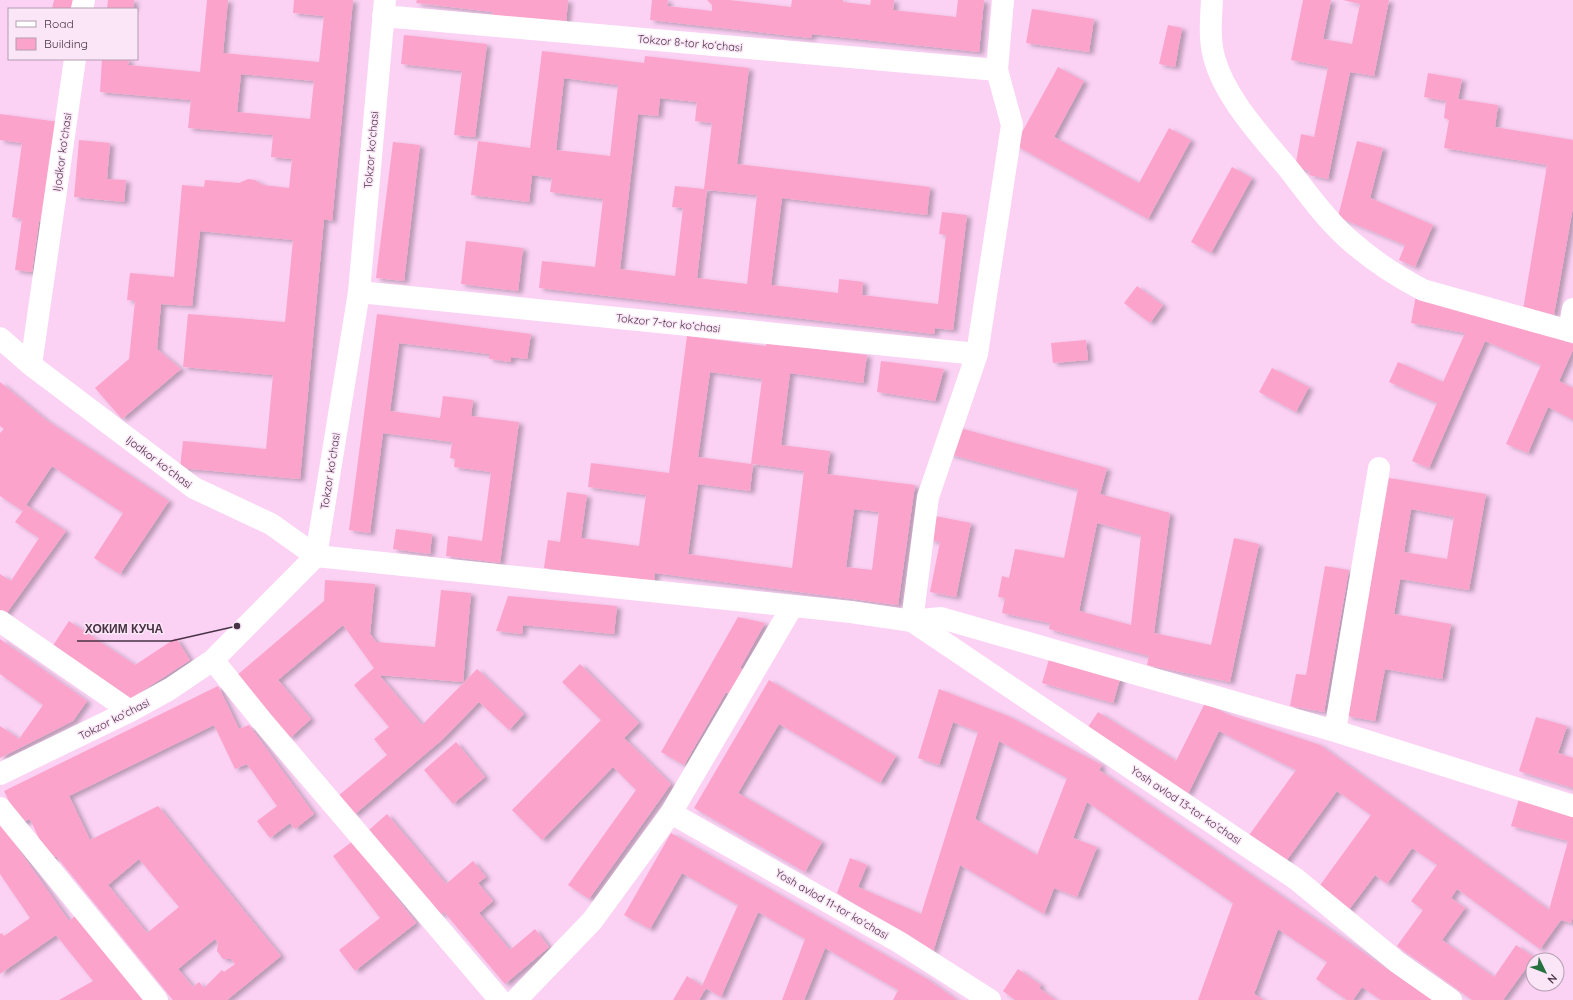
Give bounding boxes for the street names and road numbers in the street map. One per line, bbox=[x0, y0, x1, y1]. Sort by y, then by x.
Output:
street label: Tokzor 8-tor koʻchasi bbox=[637, 31, 743, 55]
street label: Tokzor koʻchasi bbox=[361, 111, 381, 189]
street label: Ijodkor koʻchasi bbox=[50, 112, 74, 192]
street label: Tokzor 7-tor koʻchasi bbox=[615, 311, 721, 335]
street label: Tokzor koʻchasi bbox=[317, 432, 343, 510]
street label: Ijodkor koʻchasi bbox=[123, 433, 195, 491]
street label: Tokzor koʻchasi bbox=[76, 695, 152, 743]
street label: Yosh avlod 13-tor koʻchasi bbox=[1128, 763, 1244, 847]
street label: Yosh avlod 11-tor koʻchasi bbox=[773, 866, 891, 942]

